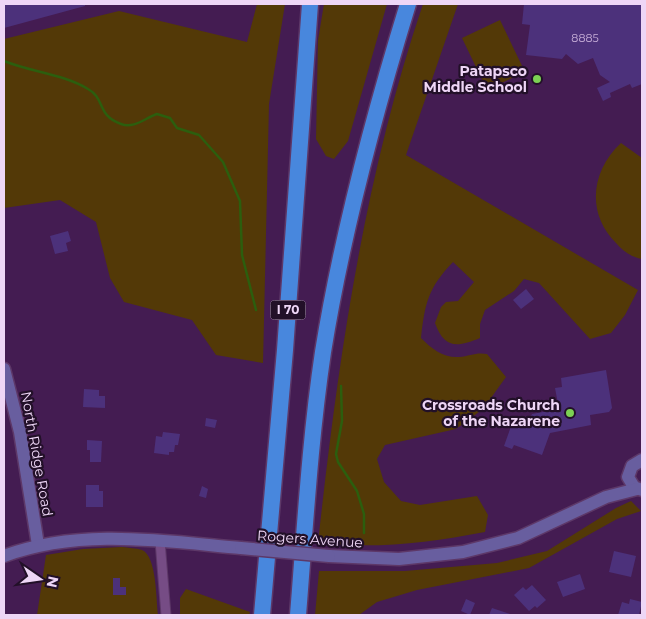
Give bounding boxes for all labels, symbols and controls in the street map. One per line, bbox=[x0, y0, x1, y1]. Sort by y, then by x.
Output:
house number: 8885 bbox=[571, 31, 599, 45]
place label: Patapsco Middle School bbox=[424, 62, 527, 96]
marker: Patapsco Middle School bbox=[531, 73, 543, 85]
road number: I 70 bbox=[270, 300, 306, 320]
street label: North Ridge Road bbox=[17, 390, 57, 518]
place label: Crossroads Church of the Nazarene bbox=[422, 396, 560, 430]
marker: Crossroads Church of the Nazarene bbox=[564, 407, 576, 419]
street label: Rogers Avenue bbox=[257, 526, 363, 552]
north arrow bbox=[15, 554, 65, 604]
text: N bbox=[43, 574, 63, 589]

